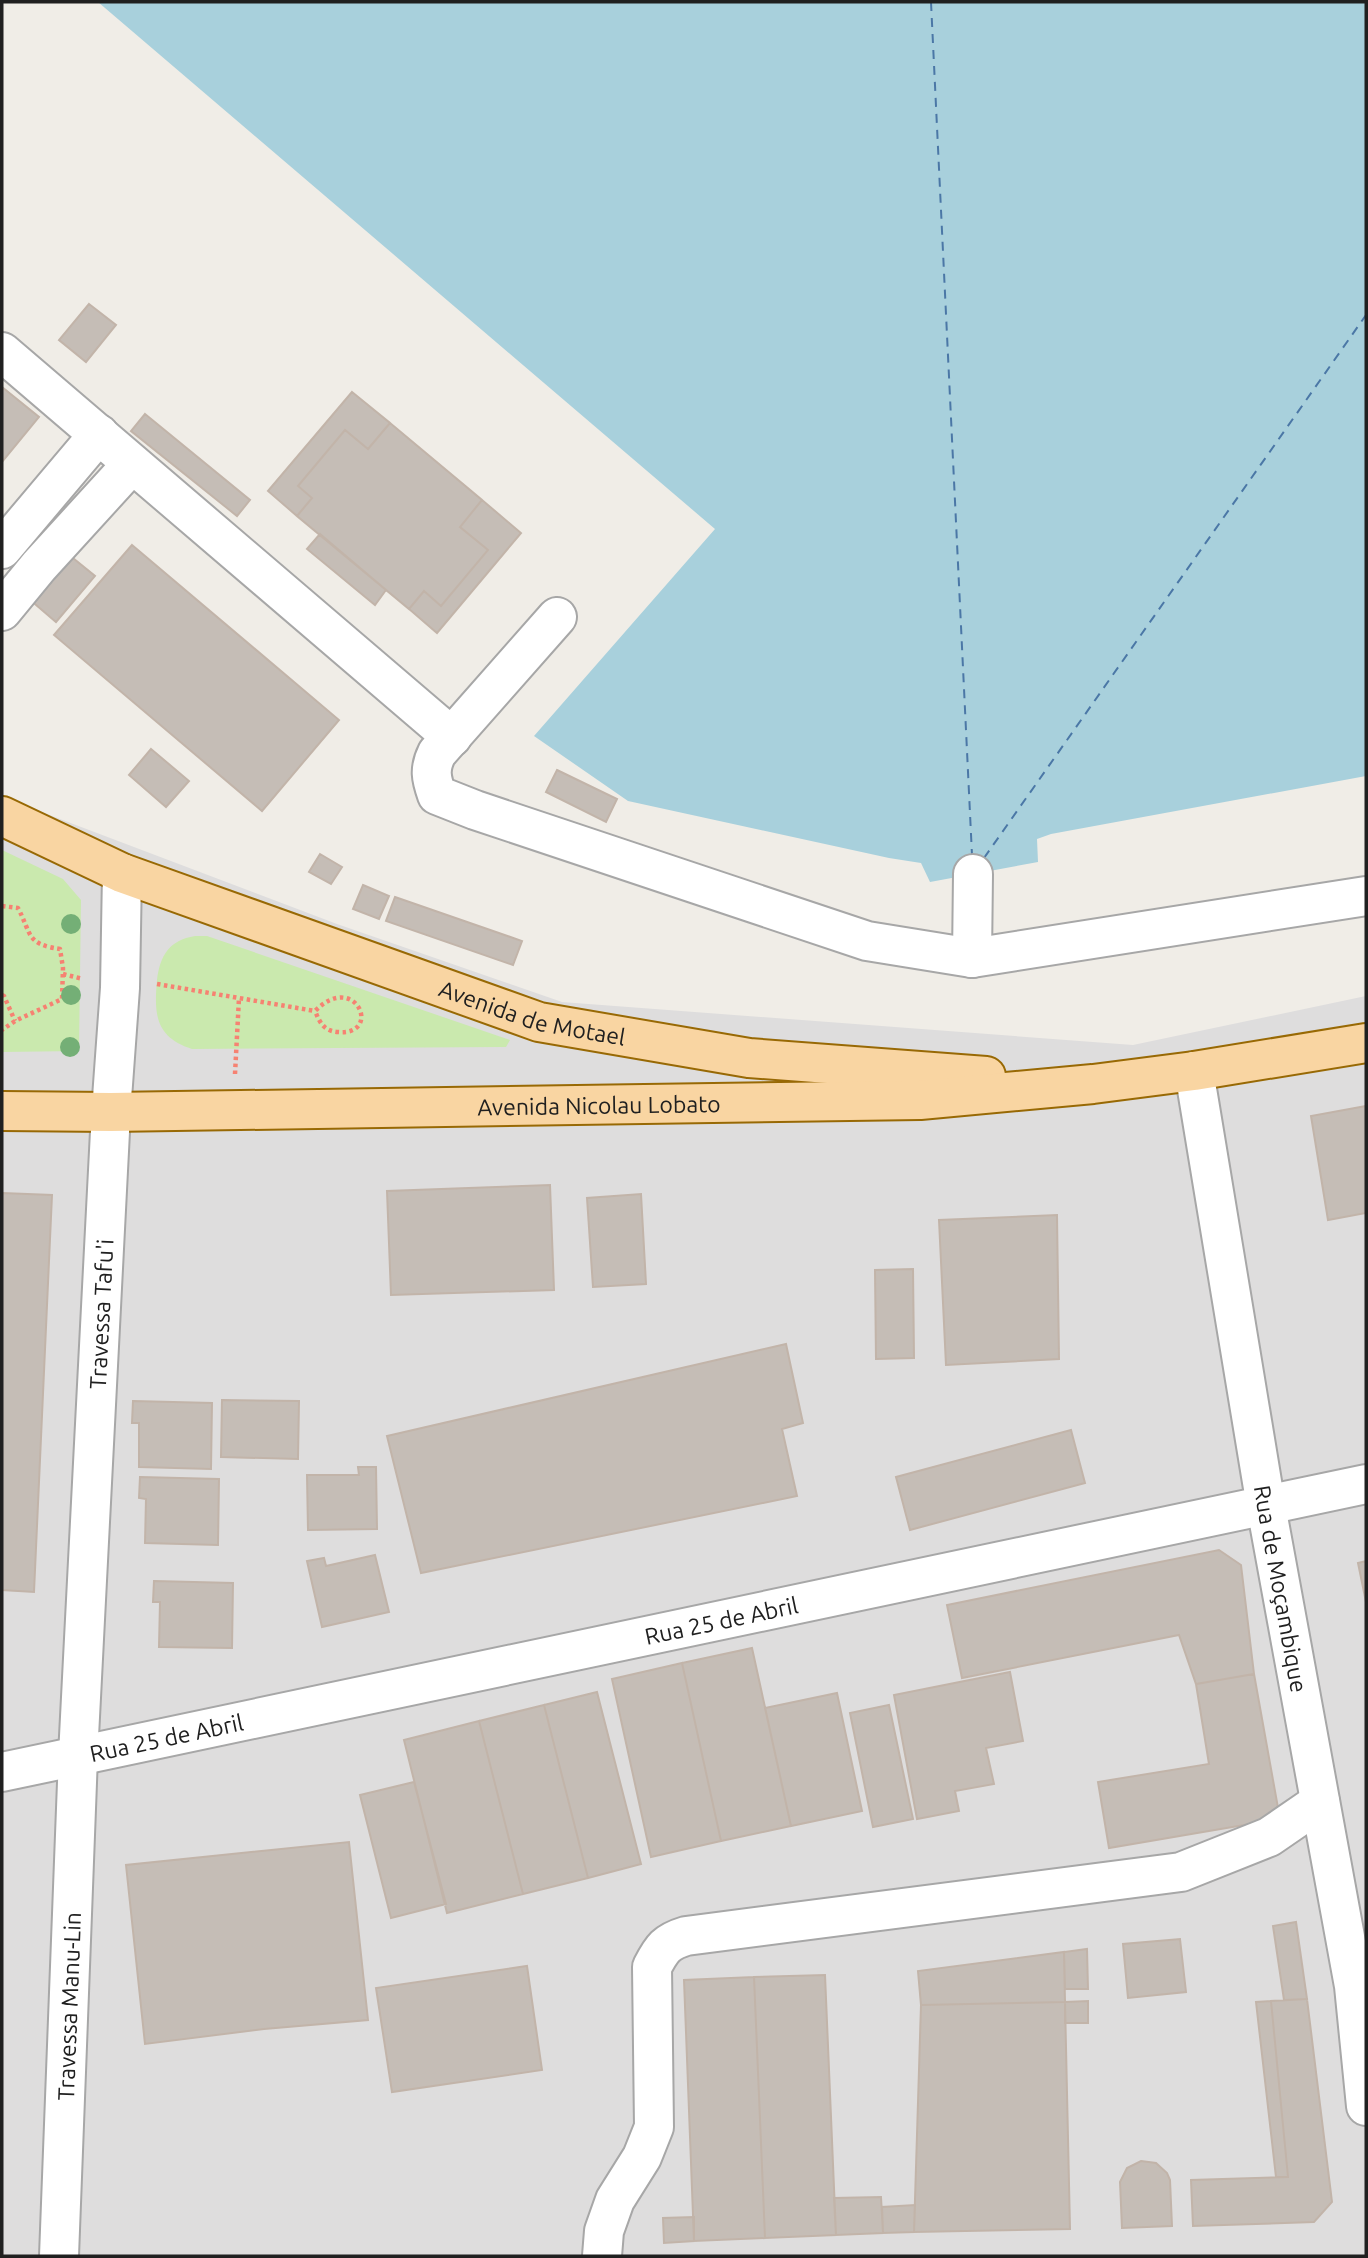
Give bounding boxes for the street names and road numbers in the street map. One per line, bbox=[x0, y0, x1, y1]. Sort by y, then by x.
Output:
street label: Avenida de Motael bbox=[436, 975, 627, 1049]
street label: Avenida Nicolau Lobato bbox=[477, 1090, 721, 1119]
street label: Travessa Tafu'i bbox=[84, 1238, 117, 1390]
street label: Rua de Moçambique bbox=[1250, 1483, 1312, 1694]
street label: Rua 25 de Abril bbox=[642, 1592, 800, 1649]
street label: Rua 25 de Abril bbox=[87, 1709, 245, 1766]
street label: Travessa Manu-Lin bbox=[52, 1911, 85, 2101]

